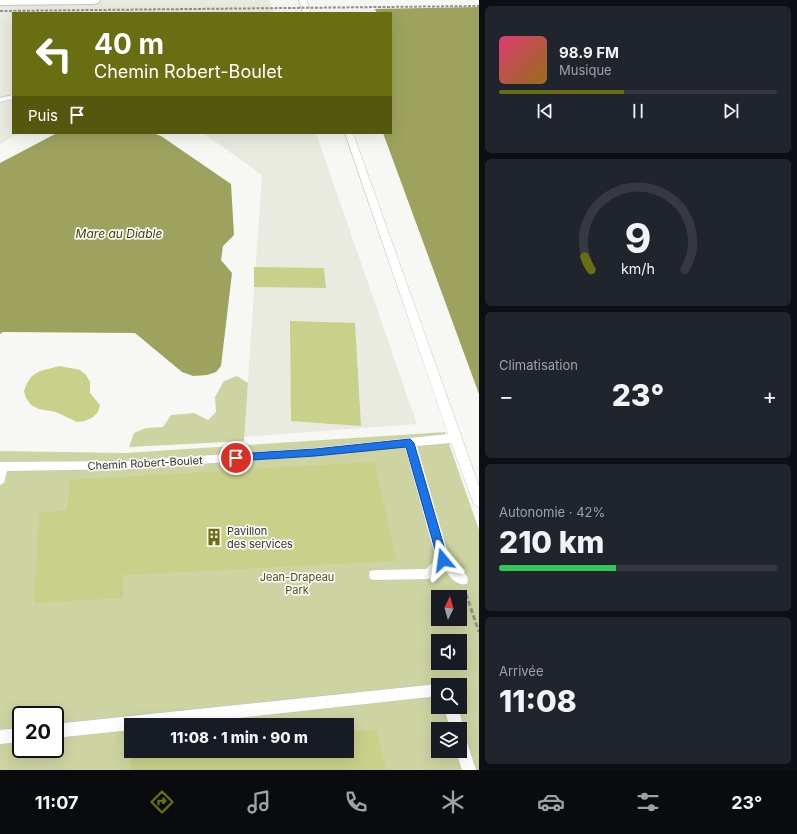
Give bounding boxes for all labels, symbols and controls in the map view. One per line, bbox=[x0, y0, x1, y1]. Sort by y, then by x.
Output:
text: 40 m bbox=[94, 27, 164, 61]
icon: left bbox=[28, 28, 80, 80]
text: 98.9 FM bbox=[559, 43, 619, 62]
text: Chemin Robert-Boulet bbox=[94, 61, 283, 82]
text: Musique bbox=[559, 62, 612, 78]
icon: previous bbox=[534, 100, 556, 122]
icon: pause bbox=[627, 100, 649, 122]
icon: next bbox=[720, 100, 742, 122]
icon: arrive bbox=[66, 104, 88, 126]
text: Puis bbox=[28, 106, 58, 125]
text: 9 bbox=[624, 213, 652, 263]
water label: Mare au Diable bbox=[76, 226, 162, 241]
text: km/h bbox=[621, 260, 655, 277]
text: Climatisation bbox=[499, 357, 578, 373]
text: 23° bbox=[612, 377, 664, 413]
text: − bbox=[499, 383, 514, 409]
text: + bbox=[762, 383, 777, 409]
pin bbox=[219, 441, 253, 475]
icon: arrive bbox=[225, 447, 247, 469]
street label: Chemin Robert-Boulet bbox=[87, 453, 203, 473]
text: Autonomie · 42% bbox=[499, 504, 605, 520]
place label: Pavillon des services bbox=[227, 524, 293, 551]
text: 210 km bbox=[499, 524, 604, 560]
building icon: Pavillon des services bbox=[204, 527, 224, 547]
position arrow bbox=[422, 539, 464, 581]
park label: Jean-Drapeau Park bbox=[260, 570, 334, 597]
north arrow bbox=[431, 590, 467, 626]
map controls bbox=[431, 590, 467, 758]
button: sound bbox=[431, 634, 467, 670]
text: Arrivée bbox=[499, 663, 544, 679]
button: search bbox=[431, 678, 467, 714]
text: 11:08 bbox=[499, 683, 577, 719]
speed limit sign: 20 bbox=[12, 706, 64, 758]
button: layers bbox=[431, 722, 467, 758]
text: 11:08 · 1 min · 90 m bbox=[170, 728, 308, 747]
icon: directions bbox=[148, 788, 176, 816]
icon: music bbox=[245, 788, 273, 816]
icon: phone bbox=[342, 788, 370, 816]
icon: climate bbox=[439, 788, 467, 816]
icon: car bbox=[537, 788, 565, 816]
icon: filters bbox=[634, 788, 662, 816]
text: 11:07 bbox=[35, 792, 78, 813]
text: 23° bbox=[731, 792, 762, 813]

